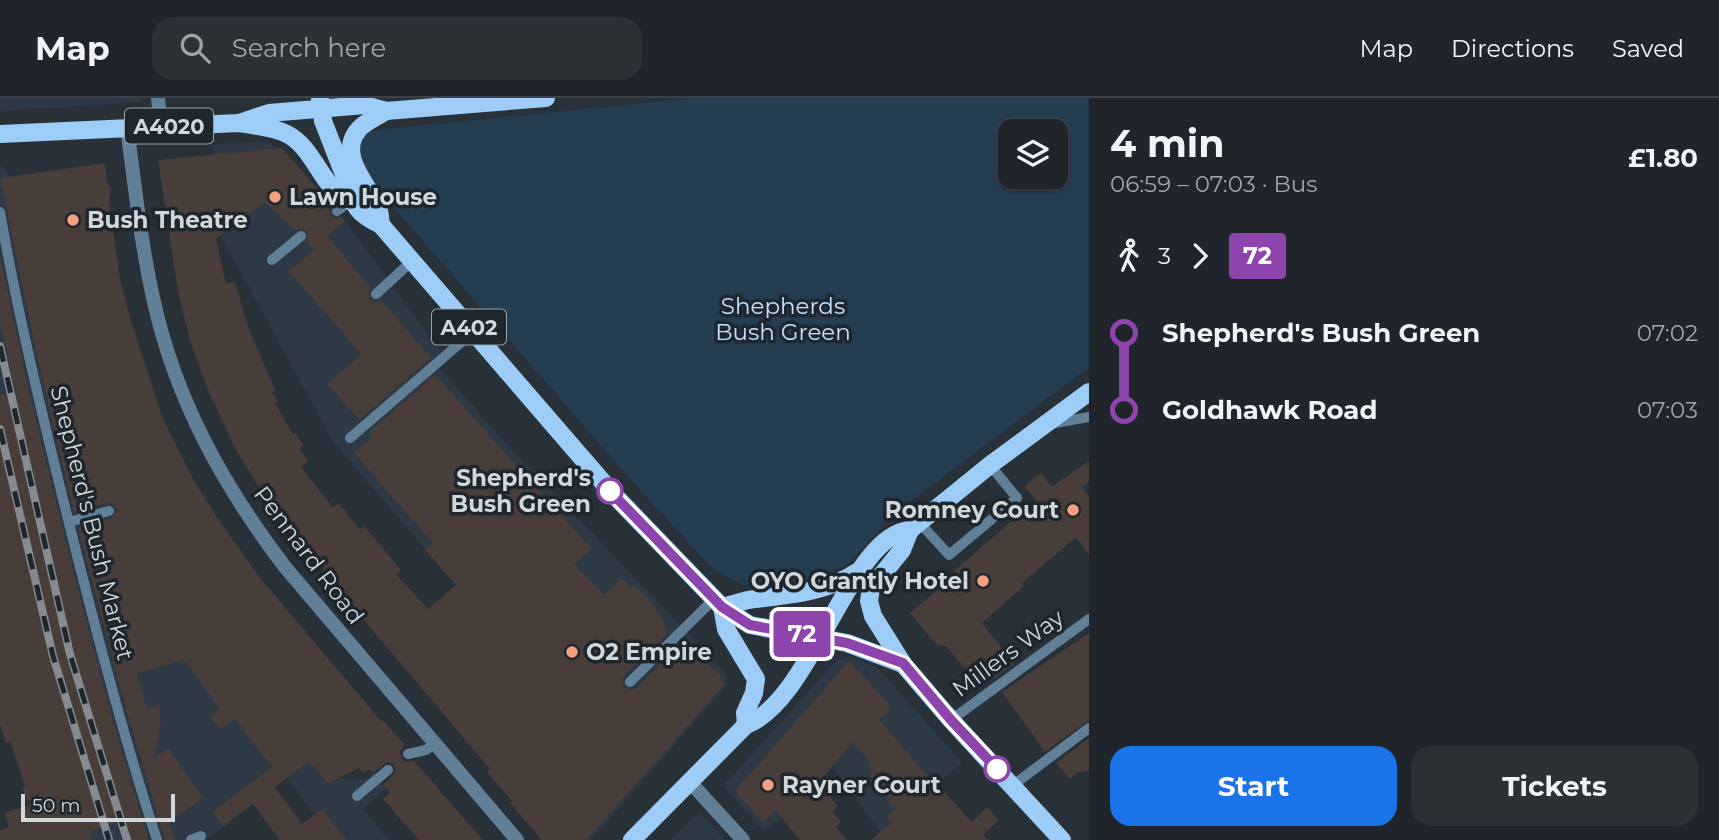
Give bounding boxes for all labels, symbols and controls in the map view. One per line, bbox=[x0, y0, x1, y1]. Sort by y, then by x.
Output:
search box bbox=[152, 17, 642, 80]
text: Map bbox=[35, 28, 110, 68]
icon: search bbox=[176, 29, 214, 67]
text: Search here bbox=[232, 32, 386, 64]
text: Map bbox=[1360, 34, 1413, 63]
text: Directions bbox=[1451, 34, 1574, 63]
text: Saved bbox=[1612, 34, 1684, 63]
road number: A4020 bbox=[125, 108, 213, 144]
map controls bbox=[998, 119, 1068, 189]
button: layers bbox=[998, 119, 1068, 189]
text: 4 min bbox=[1110, 120, 1225, 167]
text: £1.80 bbox=[1628, 142, 1698, 174]
text: 06:59 – 07:03 · Bus bbox=[1110, 170, 1318, 198]
place label: Lawn House bbox=[289, 183, 437, 211]
marker: Lawn House bbox=[267, 189, 283, 205]
place label: Bush Theatre bbox=[87, 206, 248, 234]
marker: Bush Theatre bbox=[65, 212, 81, 228]
icon: walk bbox=[1110, 237, 1148, 275]
icon: forward bbox=[1181, 237, 1219, 275]
text: 72 bbox=[1243, 241, 1272, 270]
text: 3 bbox=[1158, 242, 1171, 270]
park label: Shepherds Bush Green bbox=[715, 292, 851, 346]
road number: A402 bbox=[432, 310, 506, 344]
text: Shepherd's Bush Green bbox=[1162, 317, 1480, 349]
text: 07:02 bbox=[1637, 319, 1698, 347]
street label: Shepherd's Bush Market bbox=[44, 383, 140, 663]
text: Goldhawk Road bbox=[1162, 394, 1377, 426]
text: 07:03 bbox=[1637, 396, 1698, 424]
place label: Shepherd's Bush Green bbox=[451, 464, 591, 518]
marker: Shepherd's Bush Green bbox=[597, 478, 623, 504]
street label: Pennard Road bbox=[248, 480, 370, 630]
place label: Romney Court bbox=[885, 496, 1059, 524]
marker: Romney Court bbox=[1065, 502, 1081, 518]
place label: OYO Grantly Hotel bbox=[751, 567, 969, 595]
marker: OYO Grantly Hotel bbox=[975, 573, 991, 589]
street label: Millers Way bbox=[947, 603, 1070, 703]
line badge: 72 bbox=[770, 611, 834, 657]
text: 72 bbox=[787, 619, 817, 648]
place label: O2 Empire bbox=[586, 638, 712, 666]
marker: O2 Empire bbox=[564, 644, 580, 660]
button: Start bbox=[1110, 746, 1397, 826]
button: Tickets bbox=[1411, 746, 1698, 826]
unlabelled marker bbox=[984, 756, 1010, 782]
place label: Rayner Court bbox=[782, 771, 941, 799]
marker: Rayner Court bbox=[760, 777, 776, 793]
scale bar bbox=[21, 791, 175, 823]
text: 50 m bbox=[32, 794, 80, 817]

